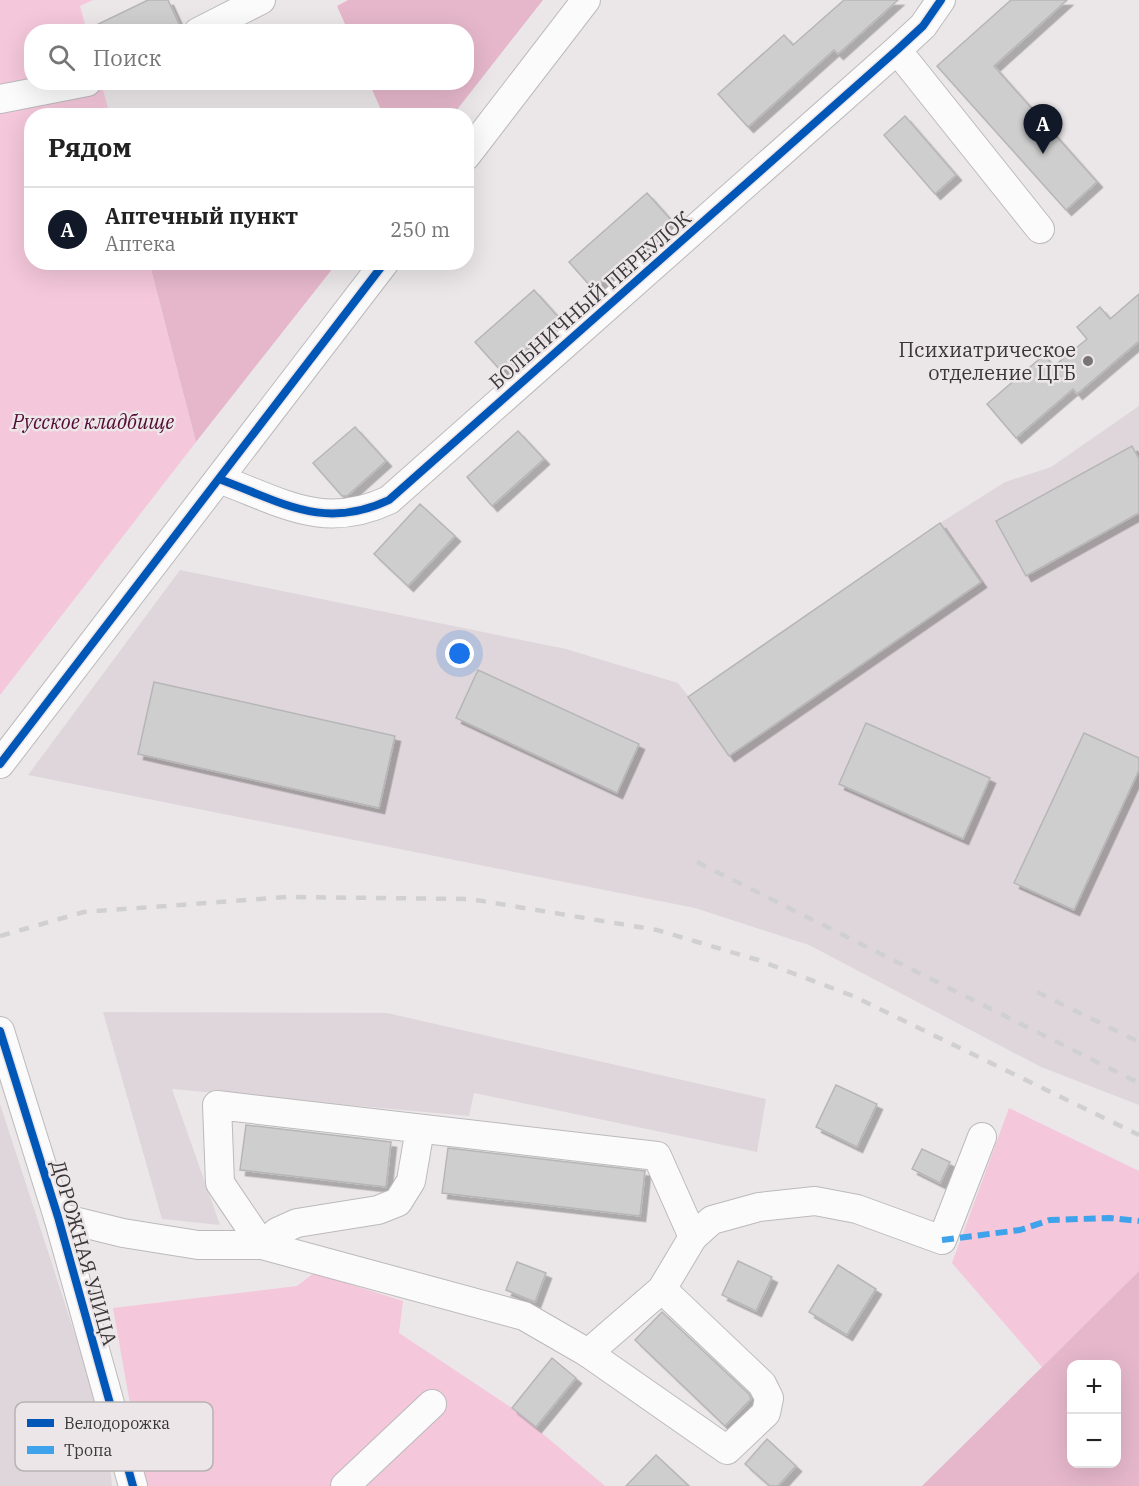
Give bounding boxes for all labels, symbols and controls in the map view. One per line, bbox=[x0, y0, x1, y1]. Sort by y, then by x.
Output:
search box bbox=[24, 24, 474, 90]
icon: search bbox=[45, 41, 78, 74]
text: Поиск bbox=[93, 43, 161, 72]
pin: A bbox=[1024, 104, 1062, 154]
text: Рядом bbox=[48, 130, 132, 164]
text: Аптечный пункт bbox=[105, 201, 298, 230]
street label: БОЛЬНИЧНЫЙ ПЕРЕУЛОК bbox=[483, 204, 697, 395]
text: A bbox=[61, 216, 74, 243]
text: 250 m bbox=[390, 216, 450, 243]
text: Аптека bbox=[105, 230, 176, 257]
place label: Психиатрическое отделение ЦГБ bbox=[899, 336, 1076, 386]
marker: Психиатрическое отделение ЦГБ bbox=[1081, 354, 1095, 368]
park label: Русское кладбище bbox=[11, 408, 174, 435]
your location bbox=[445, 639, 474, 668]
street label: ДОРОЖНАЯ УЛИЦА bbox=[45, 1157, 124, 1349]
map controls bbox=[1067, 1360, 1121, 1468]
button: + bbox=[1067, 1360, 1121, 1414]
legend bbox=[15, 1402, 213, 1471]
text: Велодорожка bbox=[64, 1413, 170, 1433]
button: − bbox=[1067, 1414, 1121, 1468]
text: Тропа bbox=[64, 1440, 113, 1460]

